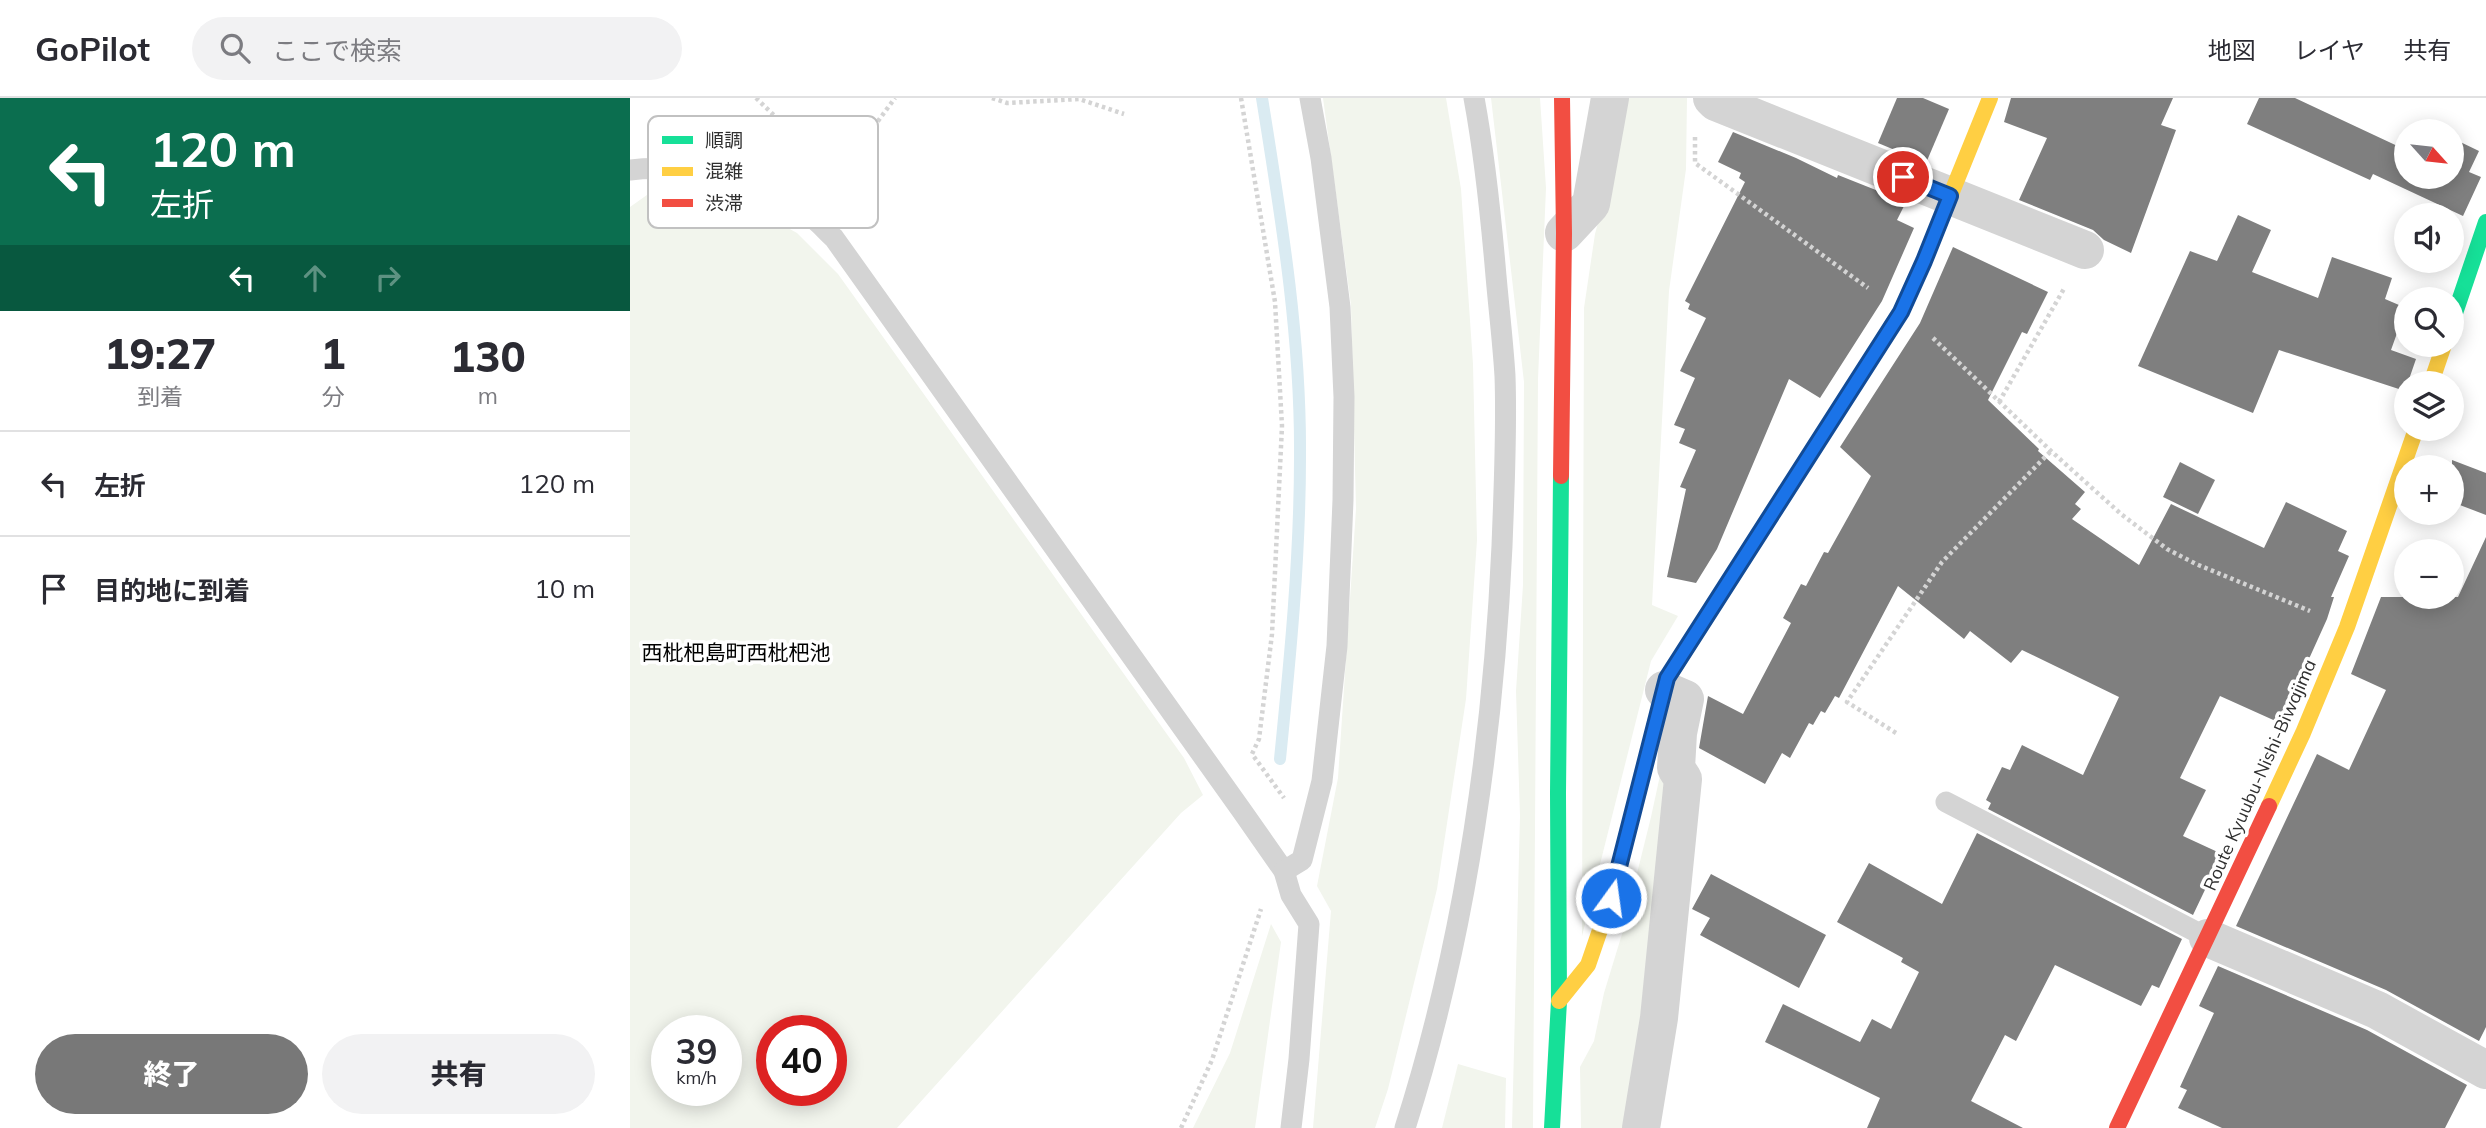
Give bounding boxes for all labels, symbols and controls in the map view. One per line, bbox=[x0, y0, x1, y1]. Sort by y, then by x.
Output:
search box bbox=[192, 17, 682, 80]
text: GoPilot bbox=[35, 28, 150, 69]
icon: search bbox=[216, 29, 254, 67]
text: ここで検索 bbox=[272, 34, 402, 67]
text: 地図 bbox=[2208, 35, 2256, 65]
text: レイヤ bbox=[2294, 35, 2365, 65]
text: 共有 bbox=[2403, 35, 2451, 65]
legend bbox=[648, 116, 878, 228]
text: 120 m bbox=[150, 118, 296, 179]
north arrow bbox=[2394, 119, 2464, 189]
map controls bbox=[2394, 119, 2464, 609]
icon: left bbox=[35, 126, 126, 217]
text: 順調 bbox=[705, 128, 743, 152]
pin bbox=[1873, 147, 1933, 207]
icon: arrive bbox=[1884, 158, 1922, 196]
text: 混雑 bbox=[705, 159, 743, 183]
text: 左折 bbox=[150, 184, 214, 224]
text: 渋滞 bbox=[705, 191, 743, 215]
button: sound bbox=[2394, 203, 2464, 273]
icon: left bbox=[223, 259, 261, 297]
icon: ahead bbox=[296, 259, 334, 297]
icon: right bbox=[369, 259, 407, 297]
button: search bbox=[2394, 287, 2464, 357]
text: 19:27 bbox=[104, 327, 216, 380]
text: 1 bbox=[320, 327, 346, 380]
text: 130 bbox=[450, 330, 526, 383]
button: layers bbox=[2394, 371, 2464, 441]
text: m bbox=[478, 381, 498, 410]
text: 到着 bbox=[137, 382, 183, 411]
text: 分 bbox=[322, 382, 345, 411]
button: + bbox=[2394, 455, 2464, 525]
icon: left bbox=[35, 465, 73, 503]
text: 120 m bbox=[519, 467, 595, 500]
text: 左折 bbox=[94, 469, 146, 502]
button: − bbox=[2394, 539, 2464, 609]
icon: arrive bbox=[35, 570, 73, 608]
text: 10 m bbox=[534, 572, 595, 605]
text: 目的地に到着 bbox=[94, 574, 250, 607]
district label: 西枇杷島町西枇杷池 bbox=[642, 639, 831, 665]
street label: Route Kyuubu-Nishi-Biwajima bbox=[2198, 656, 2321, 894]
position arrow bbox=[1574, 861, 1648, 935]
speed limit sign: 40 bbox=[756, 1015, 847, 1106]
text: 39 bbox=[675, 1029, 718, 1073]
button: 終了 bbox=[35, 1034, 308, 1114]
button: 共有 bbox=[322, 1034, 595, 1114]
text: km/h bbox=[676, 1066, 717, 1089]

